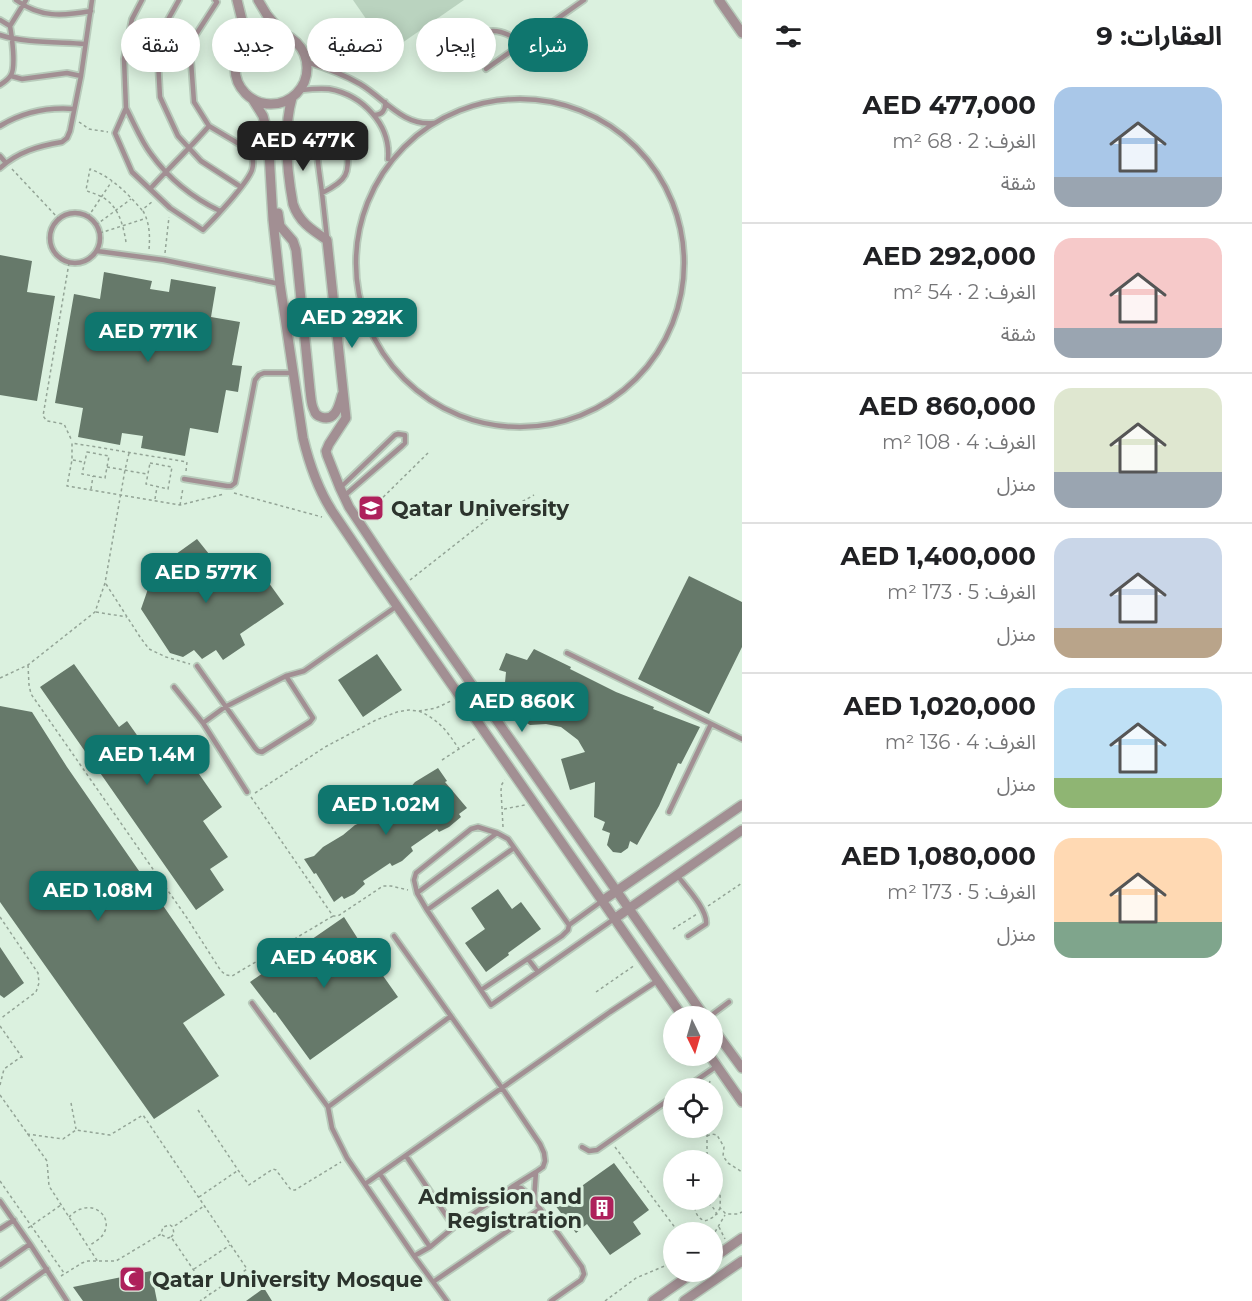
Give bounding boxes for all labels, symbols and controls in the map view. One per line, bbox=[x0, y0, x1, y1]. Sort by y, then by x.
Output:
chip: شقة bbox=[121, 18, 200, 72]
chip: جديد bbox=[212, 18, 295, 72]
chip: تصفية bbox=[307, 18, 404, 72]
chip: إيجار bbox=[416, 18, 496, 72]
chip: شراء bbox=[508, 18, 588, 72]
icon: filters bbox=[772, 20, 805, 53]
text: العقارات: 9 bbox=[1096, 20, 1222, 52]
text: AED 477,000 bbox=[863, 89, 1036, 121]
icon: home bbox=[1102, 111, 1174, 183]
pin: AED 477K bbox=[241, 121, 365, 172]
text: AED 477K bbox=[251, 128, 355, 152]
text: الغرف: 2 · 68 m² bbox=[892, 129, 1036, 153]
text: شقة bbox=[1001, 171, 1036, 195]
text: AED 292,000 bbox=[863, 240, 1036, 272]
icon: home bbox=[1102, 262, 1174, 334]
text: الغرف: 2 · 54 m² bbox=[893, 280, 1036, 304]
pin: AED 292K bbox=[290, 298, 414, 349]
text: AED 292K bbox=[301, 305, 403, 329]
pin: AED 771K bbox=[86, 312, 210, 363]
text: AED 771K bbox=[99, 319, 197, 343]
text: شقة bbox=[1001, 322, 1036, 346]
text: AED 860,000 bbox=[859, 390, 1036, 422]
icon: home bbox=[1102, 412, 1174, 484]
text: الغرف: 4 · 108 m² bbox=[882, 430, 1036, 454]
text: منزل bbox=[997, 472, 1036, 496]
school or university icon: Qatar University bbox=[356, 493, 386, 523]
place label: Qatar University bbox=[391, 496, 569, 521]
text: AED 1,400,000 bbox=[840, 540, 1036, 572]
pin: AED 577K bbox=[144, 553, 268, 604]
text: AED 577K bbox=[155, 560, 257, 584]
icon: home bbox=[1102, 562, 1174, 634]
text: الغرف: 5 · 173 m² bbox=[887, 580, 1036, 604]
text: منزل bbox=[997, 622, 1036, 646]
pin: AED 860K bbox=[460, 682, 584, 733]
text: AED 860K bbox=[469, 689, 575, 713]
text: AED 1,020,000 bbox=[844, 690, 1036, 722]
icon: home bbox=[1102, 712, 1174, 784]
text: الغرف: 4 · 136 m² bbox=[885, 730, 1036, 754]
pin: AED 1.4M bbox=[85, 735, 209, 786]
text: AED 1.4M bbox=[99, 742, 195, 766]
text: منزل bbox=[997, 772, 1036, 796]
pin: AED 1.02M bbox=[317, 785, 455, 836]
text: AED 1.02M bbox=[332, 792, 440, 816]
text: AED 1,080,000 bbox=[842, 840, 1036, 872]
icon: home bbox=[1102, 862, 1174, 934]
pin: AED 1.08M bbox=[29, 871, 167, 922]
text: AED 1.08M bbox=[43, 878, 153, 902]
text: الغرف: 5 · 173 m² bbox=[887, 880, 1036, 904]
text: منزل bbox=[997, 922, 1036, 946]
pin: AED 408K bbox=[262, 938, 386, 989]
text: AED 408K bbox=[271, 945, 377, 969]
north arrow bbox=[663, 1006, 723, 1066]
map controls bbox=[663, 1006, 723, 1282]
button: locate bbox=[663, 1078, 723, 1138]
button: + bbox=[663, 1150, 723, 1210]
place label: Admission and Registration bbox=[417, 1184, 582, 1233]
building icon: Admission and Registration bbox=[587, 1193, 617, 1223]
button: − bbox=[663, 1222, 723, 1282]
mosque icon: Qatar University Mosque bbox=[117, 1264, 147, 1294]
place label: Qatar University Mosque bbox=[152, 1267, 423, 1292]

